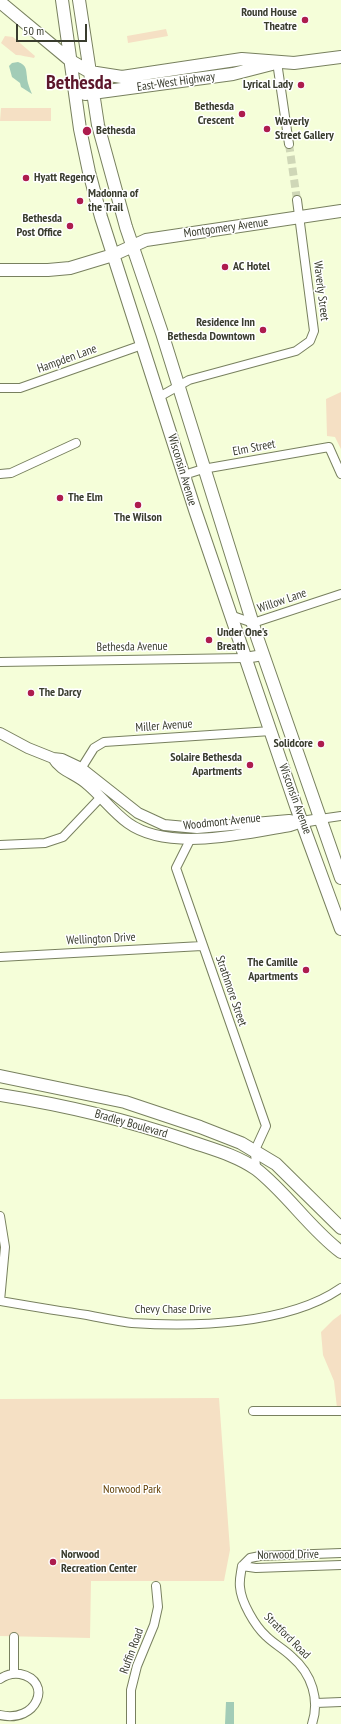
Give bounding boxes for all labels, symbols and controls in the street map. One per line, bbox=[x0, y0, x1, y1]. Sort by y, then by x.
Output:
place label: Round House Theatre bbox=[241, 6, 297, 34]
marker: Round House Theatre bbox=[300, 15, 310, 25]
scale bar bbox=[18, 16, 89, 42]
text: 50 m bbox=[23, 23, 44, 38]
street label: East-West Highway bbox=[136, 69, 216, 95]
district label: Bethesda bbox=[46, 71, 112, 95]
place label: Lyrical Lady bbox=[243, 78, 293, 92]
marker: Lyrical Lady bbox=[296, 80, 306, 90]
place label: Bethesda Crescent bbox=[194, 100, 234, 128]
marker: Bethesda Crescent bbox=[237, 109, 247, 119]
place label: Waverly Street Gallery bbox=[275, 115, 334, 143]
place label: Bethesda bbox=[96, 124, 136, 138]
marker: Waverly Street Gallery bbox=[262, 124, 272, 134]
marker: Bethesda bbox=[81, 125, 93, 137]
place label: Hyatt Regency bbox=[34, 171, 95, 185]
marker: Hyatt Regency bbox=[21, 173, 31, 183]
place label: Madonna of the Trail bbox=[88, 187, 138, 215]
marker: Madonna of the Trail bbox=[75, 196, 85, 206]
place label: Bethesda Post Office bbox=[17, 212, 62, 240]
street label: Montgomery Avenue bbox=[183, 215, 269, 241]
marker: Bethesda Post Office bbox=[65, 221, 75, 231]
place label: AC Hotel bbox=[233, 260, 270, 274]
street label: Waverly Street bbox=[310, 260, 332, 322]
marker: AC Hotel bbox=[220, 262, 230, 272]
place label: Residence Inn Bethesda Downtown bbox=[168, 316, 255, 344]
marker: Residence Inn Bethesda Downtown bbox=[258, 325, 268, 335]
street label: Hampden Lane bbox=[35, 342, 99, 376]
street label: Wisconsin Avenue bbox=[164, 432, 200, 508]
street label: Elm Street bbox=[231, 437, 277, 459]
place label: The Elm bbox=[68, 491, 103, 505]
marker: The Elm bbox=[55, 493, 65, 503]
marker: The Wilson bbox=[133, 500, 143, 510]
place label: The Wilson bbox=[114, 511, 162, 525]
street label: Willow Lane bbox=[256, 586, 308, 616]
place label: Under One's Breath bbox=[217, 626, 268, 654]
marker: Under One's Breath bbox=[204, 635, 214, 645]
street label: Bethesda Avenue bbox=[96, 639, 168, 655]
place label: The Darcy bbox=[39, 686, 81, 700]
marker: The Darcy bbox=[26, 688, 36, 698]
street label: Miller Avenue bbox=[135, 717, 193, 735]
place label: Solidcore bbox=[273, 737, 313, 751]
marker: Solidcore bbox=[316, 739, 326, 749]
place label: Solaire Bethesda Apartments bbox=[170, 751, 242, 779]
marker: Solaire Bethesda Apartments bbox=[245, 760, 255, 770]
street label: Wisconsin Avenue bbox=[276, 762, 314, 836]
street label: Woodmont Avenue bbox=[183, 811, 261, 833]
street label: Wellington Drive bbox=[66, 930, 136, 948]
street label: Strathmore Street bbox=[212, 954, 250, 1028]
place label: The Camille Apartments bbox=[247, 956, 298, 984]
marker: The Camille Apartments bbox=[301, 965, 311, 975]
street label: Bradley Boulevard bbox=[93, 1107, 169, 1141]
street label: Chevy Chase Drive bbox=[135, 1303, 211, 1317]
park label: Norwood Park bbox=[103, 1483, 161, 1497]
street label: Norwood Drive bbox=[257, 1547, 319, 1563]
place label: Norwood Recreation Center bbox=[61, 1548, 137, 1576]
marker: Norwood Recreation Center bbox=[48, 1557, 58, 1567]
street label: Stratford Road bbox=[261, 1610, 313, 1662]
street label: Ruffin Road bbox=[117, 1626, 147, 1676]

